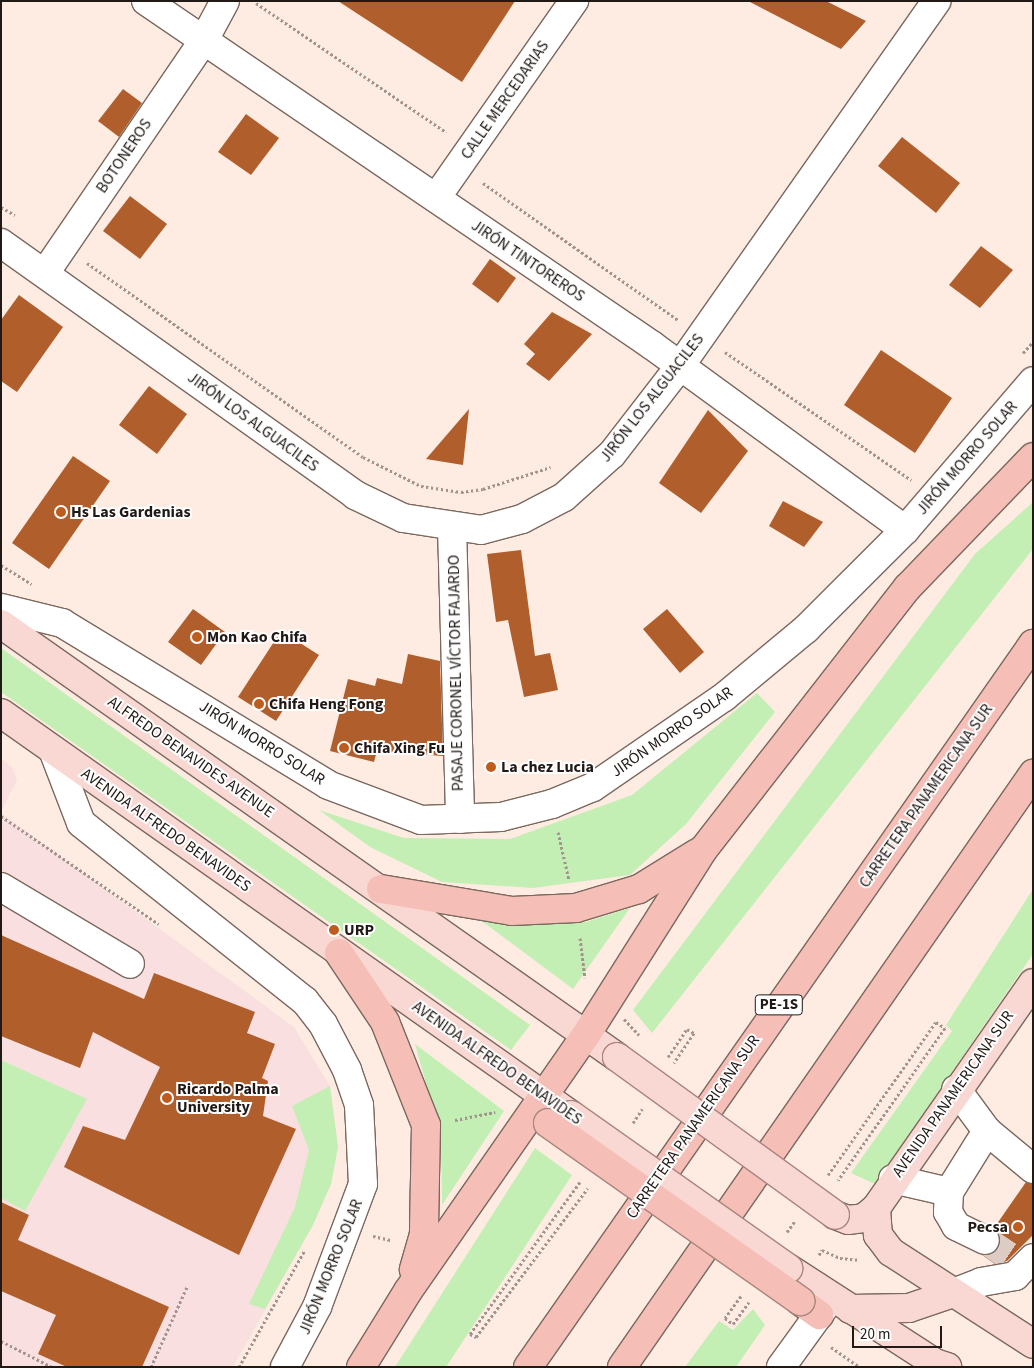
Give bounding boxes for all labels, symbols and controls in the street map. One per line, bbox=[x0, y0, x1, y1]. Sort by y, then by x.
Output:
street label: CALLE MERCEDARIAS bbox=[457, 37, 553, 163]
street label: BOTONEROS bbox=[92, 115, 156, 197]
street label: JIRÓN TINTOREROS bbox=[468, 216, 588, 306]
street label: JIRÓN LOS ALGUACILES bbox=[596, 330, 708, 466]
street label: JIRÓN LOS ALGUACILES bbox=[184, 368, 322, 476]
street label: JIRÓN MORRO SOLAR bbox=[912, 397, 1022, 519]
place label: Hs Las Gardenias bbox=[71, 502, 190, 522]
marker: Hs Las Gardenias bbox=[55, 506, 67, 518]
street label: PASAJE CORONEL VÍCTOR FAJARDO bbox=[444, 555, 468, 791]
place label: Mon Kao Chifa bbox=[207, 627, 307, 647]
marker: Mon Kao Chifa bbox=[191, 631, 203, 643]
street label: JIRÓN MORRO SOLAR bbox=[607, 683, 737, 781]
street label: ALFREDO BENAVIDES AVENUE bbox=[104, 692, 278, 822]
place label: Chifa Heng Fong bbox=[269, 694, 383, 714]
street label: JIRÓN MORRO SOLAR bbox=[196, 697, 328, 789]
marker: Chifa Heng Fong bbox=[253, 698, 265, 710]
street label: CARRETERA PANAMERICANA SUR bbox=[855, 700, 997, 892]
place label: Chifa Xing Fu bbox=[354, 738, 445, 758]
marker: Chifa Xing Fu bbox=[338, 742, 350, 754]
place label: La chez Lucia bbox=[501, 757, 594, 777]
marker: La chez Lucia bbox=[485, 761, 497, 773]
street label: AVENIDA ALFREDO BENAVIDES bbox=[77, 764, 255, 896]
place label: URP bbox=[344, 920, 374, 940]
marker: URP bbox=[328, 924, 340, 936]
road number: PE-1S bbox=[754, 992, 804, 1018]
street label: AVENIDA ALFREDO BENAVIDES bbox=[408, 997, 586, 1129]
street label: AVENIDA PANAMERICANA SUR bbox=[888, 1007, 1018, 1181]
street label: CARRETERA PANAMERICANA SUR bbox=[622, 1031, 764, 1223]
place label: Ricardo Palma University bbox=[177, 1079, 279, 1117]
marker: Ricardo Palma University bbox=[161, 1092, 173, 1104]
street label: JIRÓN MORRO SOLAR bbox=[295, 1197, 367, 1337]
place label: Pecsa bbox=[968, 1217, 1008, 1237]
marker: Pecsa bbox=[1012, 1221, 1024, 1233]
scale bar bbox=[854, 1316, 944, 1348]
text: 20 m bbox=[860, 1324, 890, 1345]

